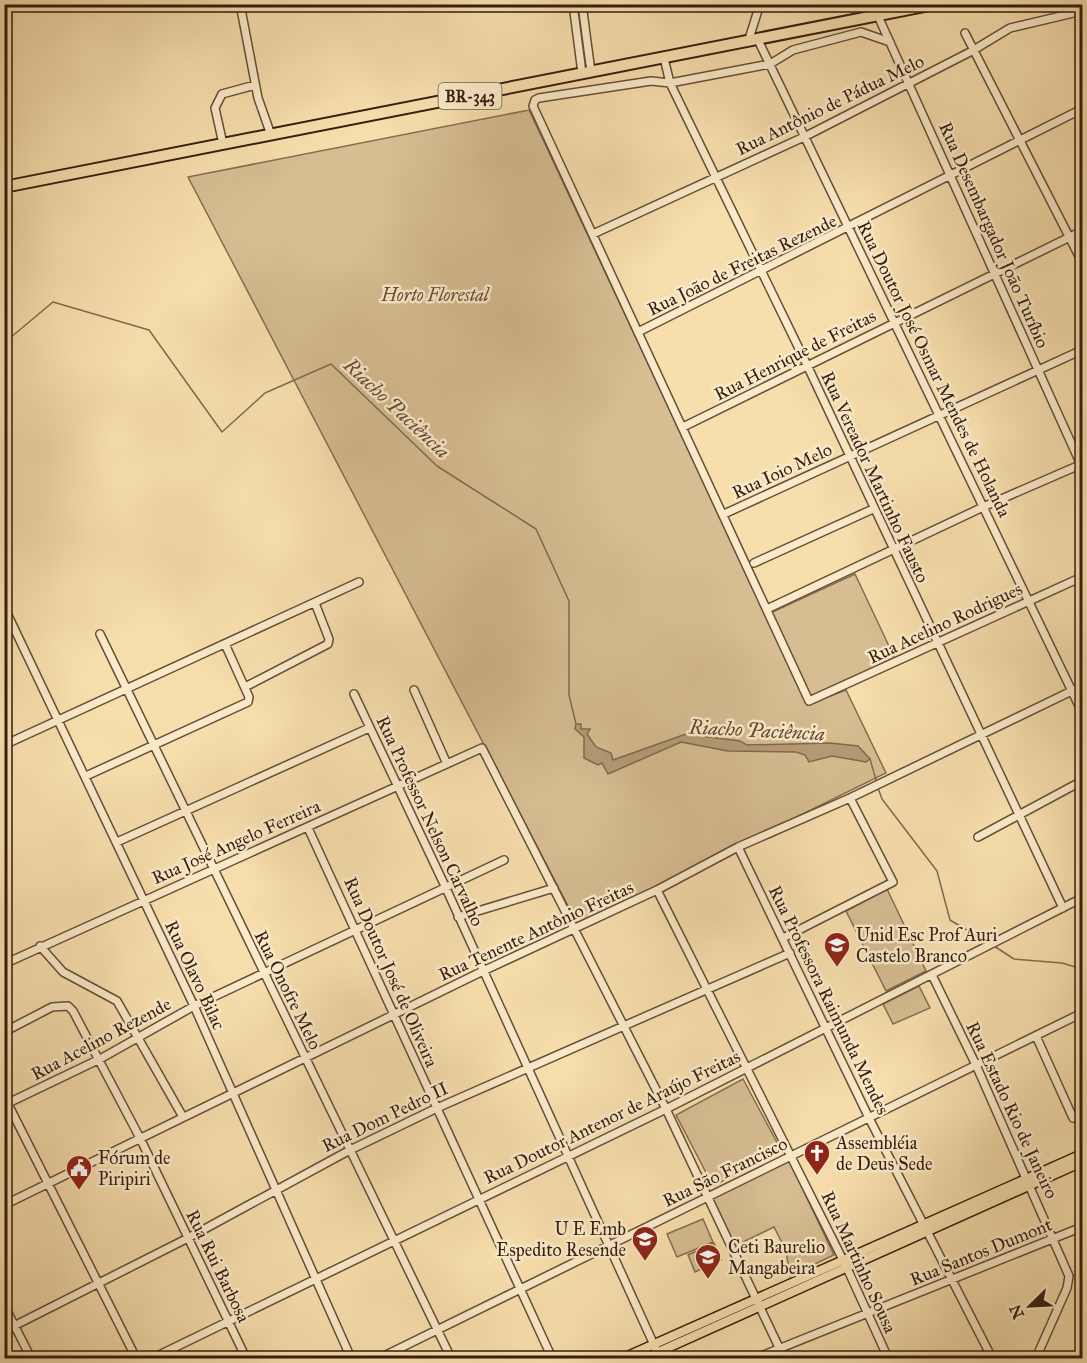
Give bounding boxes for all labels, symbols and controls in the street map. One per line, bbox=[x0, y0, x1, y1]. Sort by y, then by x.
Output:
street label: Rua Antônio de Pádua Melo bbox=[732, 50, 928, 160]
road number: BR-343 bbox=[438, 83, 502, 109]
street label: Rua Desembargador João Turíbio bbox=[933, 119, 1054, 352]
street label: Rua João de Freitas Rezende bbox=[644, 210, 841, 321]
street label: Rua Doutor José Osmar Mendes de Holanda bbox=[852, 217, 1016, 521]
park label: Horto Florestal bbox=[380, 284, 491, 306]
street label: Rua Henrique de Freitas bbox=[710, 305, 880, 406]
water label: Riacho Paciência bbox=[338, 352, 455, 463]
street label: Rua Vereador Martinho Fausto bbox=[816, 368, 934, 586]
street label: Rua Ioio Melo bbox=[728, 438, 836, 504]
street label: Rua Acelino Rodrigues bbox=[864, 578, 1026, 669]
street label: Rua Professor Nelson Carvalho bbox=[371, 712, 489, 930]
water label: Riacho Paciência bbox=[688, 714, 825, 746]
street label: Rua José Angelo Ferreira bbox=[148, 795, 325, 890]
street label: Rua Doutor José de Oliveira bbox=[338, 874, 443, 1071]
street label: Rua Tenente Antônio Freitas bbox=[435, 876, 637, 986]
street label: Rua Professora Raimunda Mendes bbox=[764, 882, 894, 1118]
street label: Rua Olavo Bilac bbox=[160, 917, 230, 1034]
place label: Unid Esc Prof Auri Castelo Branco bbox=[856, 924, 997, 967]
street label: Rua Onofre Melo bbox=[250, 927, 326, 1053]
school or university icon: Unid Esc Prof Auri Castelo Branco bbox=[822, 930, 852, 968]
street label: Rua Acelino Rezende bbox=[27, 993, 175, 1085]
street label: Rua Estado Rio de Janeiro bbox=[960, 1018, 1063, 1202]
street label: Rua Doutor Antenor de Araújo Freitas bbox=[480, 1045, 744, 1189]
street label: Rua Dom Pedro II bbox=[318, 1077, 452, 1157]
street label: Rua São Francisco bbox=[659, 1132, 791, 1212]
place label: Assembléia de Deus Sede bbox=[835, 1132, 933, 1175]
church icon: Assembléia de Deus Sede bbox=[802, 1138, 832, 1176]
place label: Fórum de Piripiri bbox=[98, 1147, 170, 1190]
public building icon: Fórum de Piripiri bbox=[64, 1153, 94, 1191]
street label: Rua Martinho Sousa bbox=[817, 1188, 902, 1337]
street label: Rua Rui Barbosa bbox=[181, 1206, 255, 1326]
street label: Rua Santos Dumont bbox=[907, 1213, 1056, 1291]
place label: U E Emb Espedito Resende bbox=[496, 1218, 626, 1261]
school or university icon: U E Emb Espedito Resende bbox=[630, 1224, 660, 1262]
place label: Ceti Baurelio Mangabeira bbox=[728, 1236, 825, 1280]
school or university icon: Ceti Baurelio Mangabeira bbox=[693, 1242, 723, 1280]
north arrow bbox=[1000, 1276, 1060, 1336]
text: N bbox=[1005, 1301, 1028, 1322]

